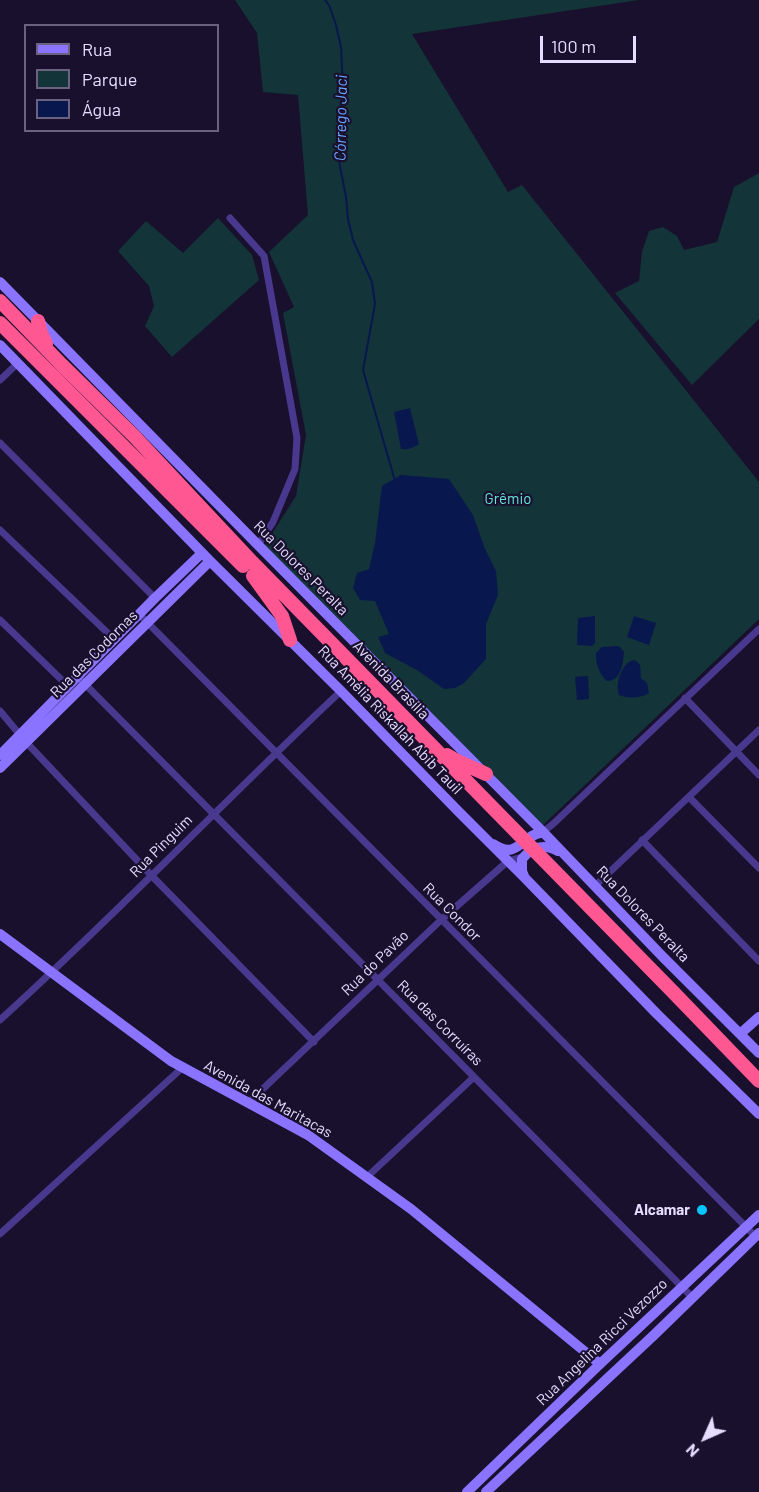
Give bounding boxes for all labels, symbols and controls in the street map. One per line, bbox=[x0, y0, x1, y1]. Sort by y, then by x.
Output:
legend bbox=[24, 24, 219, 132]
scale bar bbox=[543, 24, 639, 62]
text: 100 m bbox=[551, 35, 596, 57]
text: Rua bbox=[82, 38, 112, 60]
text: Parque bbox=[82, 68, 137, 90]
water label: Córrego Jaci bbox=[331, 75, 351, 161]
text: Água bbox=[82, 98, 121, 120]
park label: Grêmio bbox=[485, 490, 531, 508]
street label: Rua Dolores Peralta bbox=[250, 517, 352, 619]
street label: Rua das Codornas bbox=[47, 607, 141, 701]
street label: Avenida Brasília bbox=[349, 637, 433, 723]
street label: Rua Amélia Riskallah Abib Tauil bbox=[314, 642, 466, 798]
street label: Rua Pinguim bbox=[126, 811, 196, 881]
street label: Rua Dolores Peralta bbox=[593, 862, 693, 966]
street label: Rua Condor bbox=[419, 879, 485, 945]
street label: Rua do Pavão bbox=[338, 927, 412, 999]
street label: Rua das Corruíras bbox=[393, 976, 487, 1070]
street label: Avenida das Maritacas bbox=[201, 1056, 335, 1142]
place label: Alcamar bbox=[634, 1201, 690, 1219]
marker: Alcamar bbox=[695, 1203, 709, 1217]
street label: Rua Angelina Ricci Vezozzo bbox=[533, 1275, 671, 1409]
north arrow bbox=[675, 1408, 735, 1468]
text: N bbox=[681, 1441, 702, 1462]

